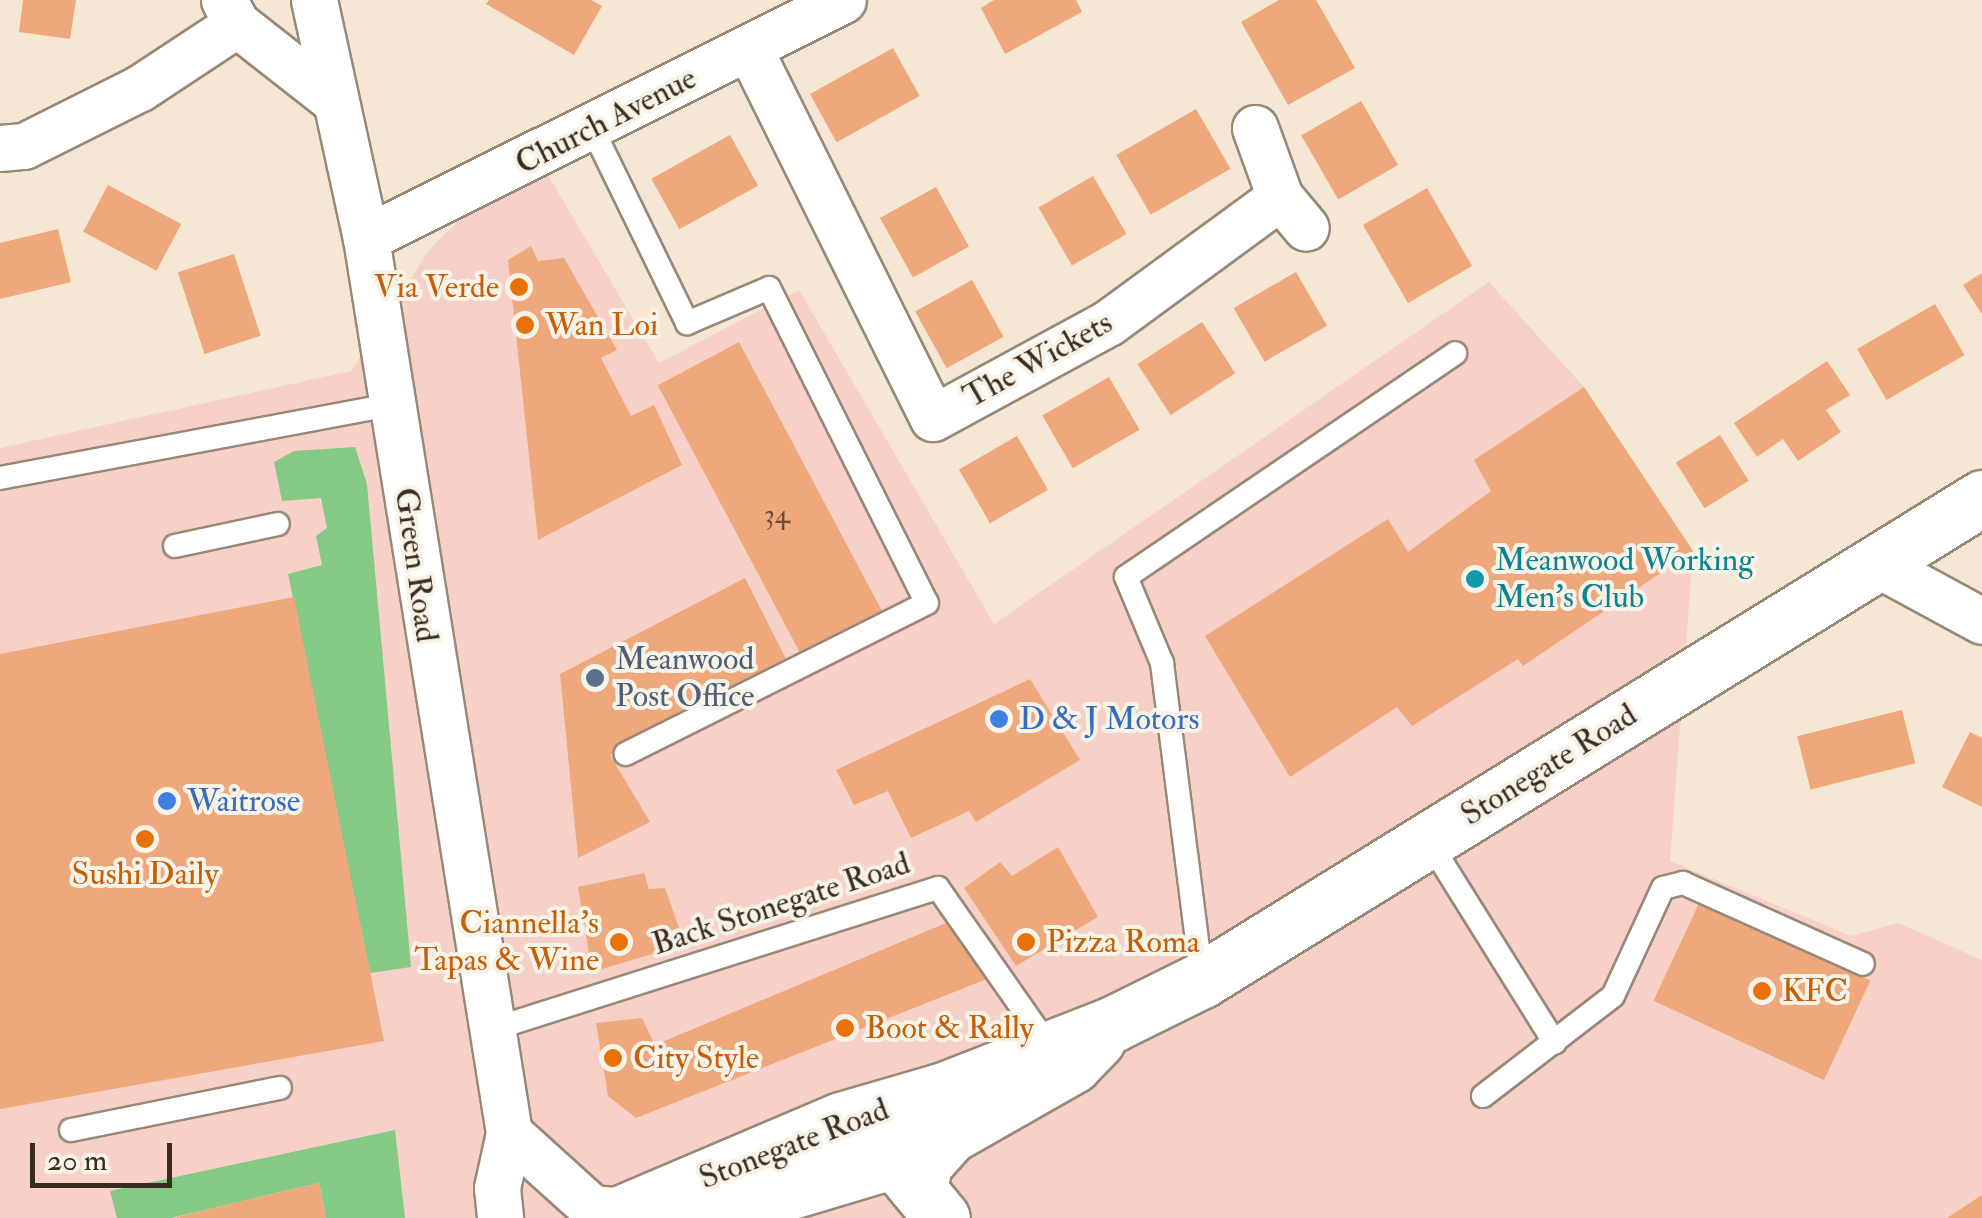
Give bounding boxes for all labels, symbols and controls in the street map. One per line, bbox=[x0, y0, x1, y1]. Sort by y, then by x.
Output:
street label: Church Avenue bbox=[509, 59, 703, 183]
place label: Via Verde bbox=[374, 268, 499, 306]
marker: Via Verde bbox=[508, 276, 530, 298]
street label: The Wickets bbox=[957, 303, 1119, 417]
place label: Wan Loi bbox=[545, 306, 658, 344]
marker: Wan Loi bbox=[514, 314, 536, 336]
street label: Green Road bbox=[386, 485, 446, 645]
house number: 34 bbox=[764, 498, 790, 532]
place label: Meanwood Working Men's Club bbox=[1495, 542, 1754, 617]
marker: Meanwood Working Men's Club bbox=[1464, 568, 1486, 590]
place label: Meanwood Post Office bbox=[615, 641, 754, 716]
marker: Meanwood Post Office bbox=[584, 667, 606, 689]
street label: Stonegate Road bbox=[1454, 696, 1644, 834]
place label: D & J Motors bbox=[1019, 700, 1199, 738]
marker: D & J Motors bbox=[988, 708, 1010, 730]
place label: Waitrose bbox=[187, 782, 300, 820]
marker: Waitrose bbox=[156, 790, 178, 812]
marker: Sushi Daily bbox=[134, 828, 156, 850]
street label: Back Stonegate Road bbox=[647, 844, 915, 964]
place label: Sushi Daily bbox=[71, 855, 219, 893]
place label: Ciannella's Tapas & Wine bbox=[414, 905, 599, 980]
place label: Pizza Roma bbox=[1046, 923, 1200, 961]
marker: Ciannella's Tapas & Wine bbox=[608, 931, 630, 953]
marker: Pizza Roma bbox=[1015, 931, 1037, 953]
place label: KFC bbox=[1782, 972, 1848, 1010]
marker: KFC bbox=[1751, 980, 1773, 1002]
place label: Boot & Rally bbox=[865, 1009, 1034, 1047]
marker: Boot & Rally bbox=[834, 1017, 856, 1039]
place label: City Style bbox=[633, 1039, 759, 1077]
marker: City Style bbox=[602, 1047, 624, 1069]
street label: Stonegate Road bbox=[694, 1090, 894, 1198]
scale bar bbox=[35, 1123, 178, 1185]
text: 20 m bbox=[47, 1142, 107, 1179]

